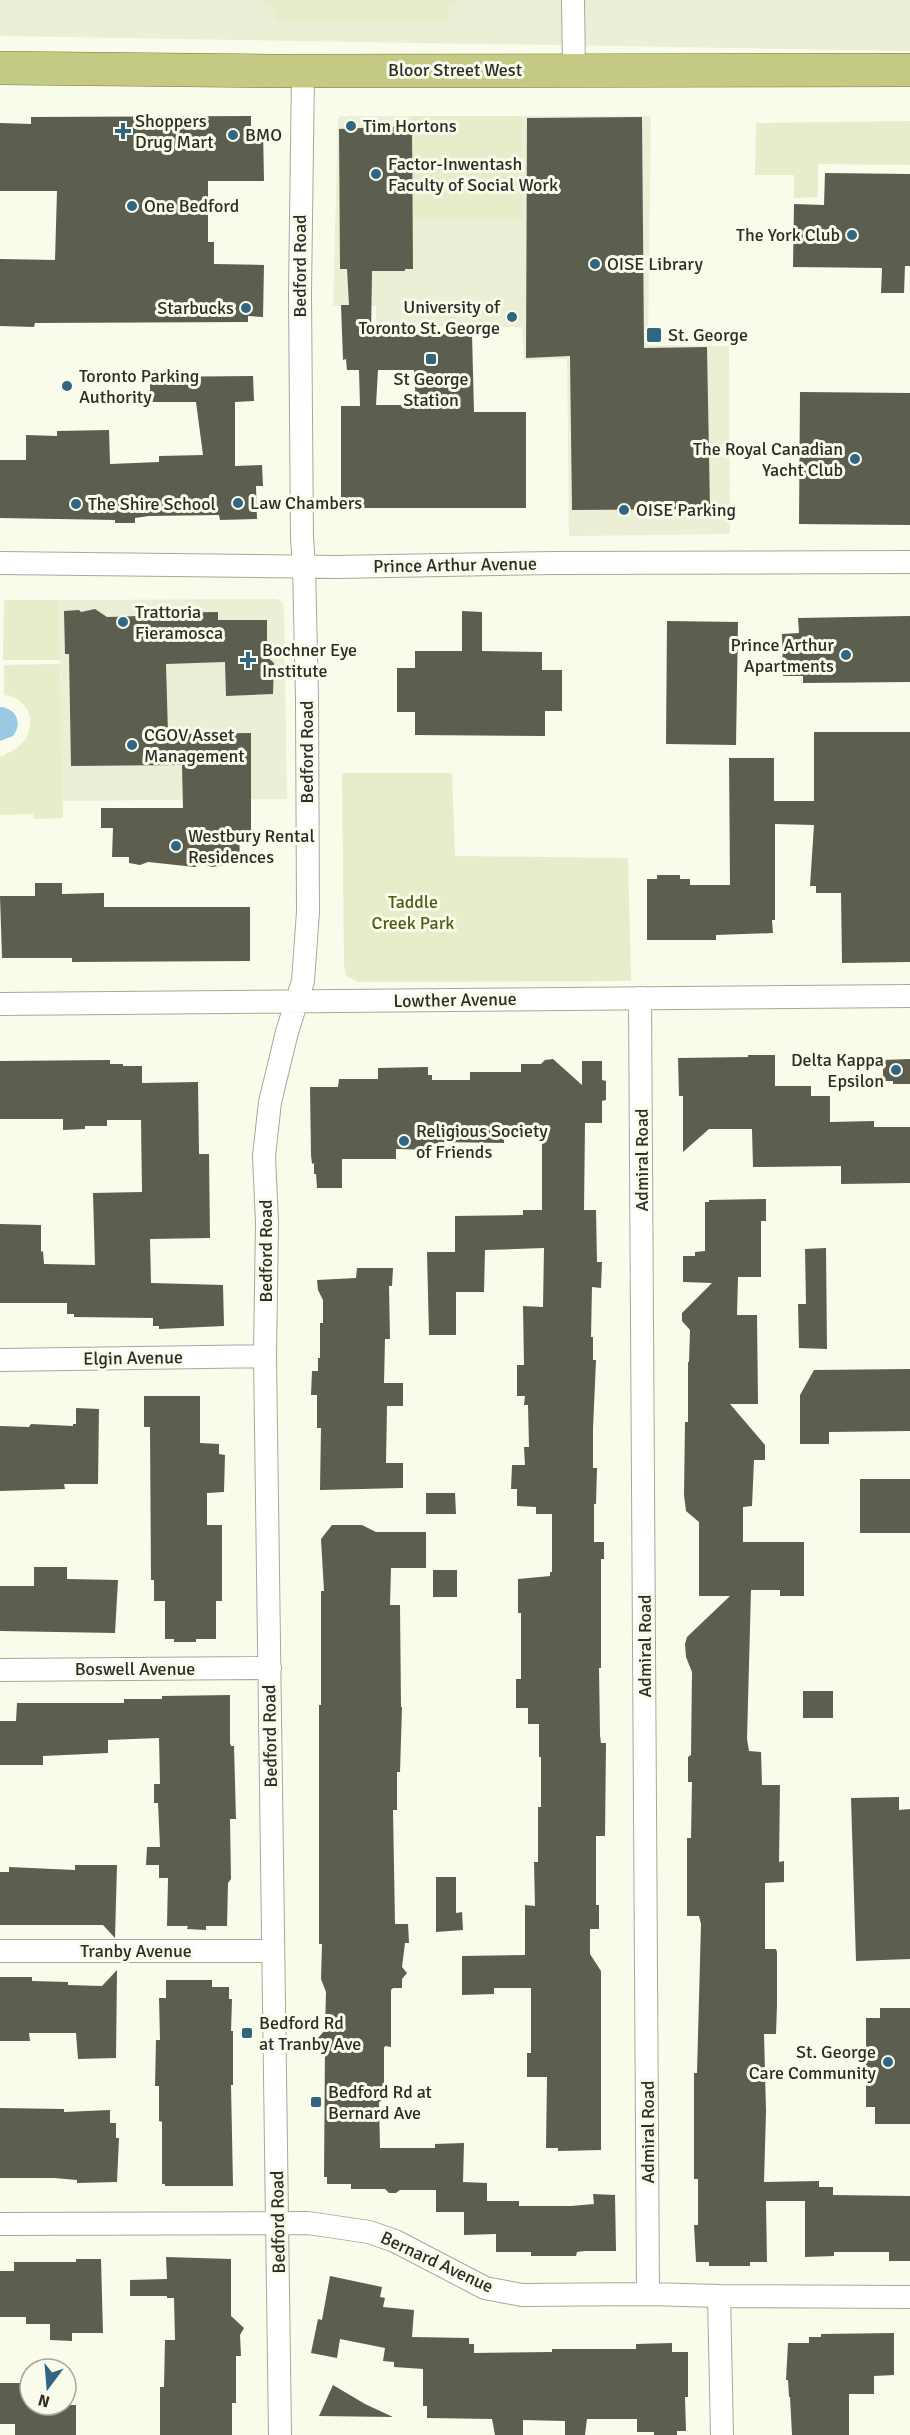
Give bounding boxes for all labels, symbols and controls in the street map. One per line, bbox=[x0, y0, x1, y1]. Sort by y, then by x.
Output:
street label: Bloor Street West bbox=[388, 59, 522, 81]
place label: Shoppers Drug Mart bbox=[135, 110, 214, 153]
place label: Tim Hortons bbox=[363, 115, 457, 137]
marker: Tim Hortons bbox=[344, 119, 358, 133]
marker: Shoppers Drug Mart bbox=[116, 124, 130, 138]
place label: BMO bbox=[245, 124, 282, 146]
marker: BMO bbox=[226, 128, 240, 142]
place label: Factor-Inwentash Faculty of Social Work bbox=[388, 153, 558, 196]
marker: Factor-Inwentash Faculty of Social Work bbox=[369, 167, 383, 181]
place label: One Bedford bbox=[144, 195, 239, 217]
marker: One Bedford bbox=[125, 199, 139, 213]
street label: Bedford Road bbox=[289, 214, 311, 318]
place label: The York Club bbox=[736, 224, 840, 246]
marker: The York Club bbox=[845, 228, 859, 242]
place label: OISE Library bbox=[607, 253, 703, 275]
marker: OISE Library bbox=[588, 257, 602, 271]
place label: University of Toronto St. George bbox=[358, 296, 501, 339]
place label: Starbucks bbox=[157, 297, 234, 319]
marker: Starbucks bbox=[239, 301, 253, 315]
marker: University of Toronto St. George bbox=[505, 310, 519, 324]
place label: St. George bbox=[668, 324, 748, 346]
marker: St. George bbox=[645, 326, 663, 344]
marker: St George Station bbox=[424, 352, 438, 366]
place label: Toronto Parking Authority bbox=[79, 365, 199, 408]
place label: St George Station bbox=[393, 368, 469, 411]
marker: Toronto Parking Authority bbox=[60, 379, 74, 393]
place label: The Royal Canadian Yacht Club bbox=[693, 438, 843, 481]
marker: The Royal Canadian Yacht Club bbox=[848, 452, 862, 466]
place label: Law Chambers bbox=[250, 492, 362, 514]
place label: The Shire School bbox=[88, 493, 216, 515]
marker: Law Chambers bbox=[231, 496, 245, 510]
marker: The Shire School bbox=[69, 497, 83, 511]
place label: OISE Parking bbox=[636, 499, 736, 521]
marker: OISE Parking bbox=[617, 503, 631, 517]
street label: Prince Arthur Avenue bbox=[373, 553, 537, 577]
place label: Trattoria Fieramosca bbox=[135, 601, 223, 644]
marker: Trattoria Fieramosca bbox=[116, 615, 130, 629]
place label: Prince Arthur Apartments bbox=[731, 634, 834, 677]
place label: Bochner Eye Institute bbox=[262, 639, 357, 682]
marker: Prince Arthur Apartments bbox=[839, 648, 853, 662]
marker: Bochner Eye Institute bbox=[239, 651, 257, 669]
street label: Bedford Road bbox=[296, 700, 318, 804]
place label: CGOV Asset Management bbox=[144, 724, 245, 767]
marker: CGOV Asset Management bbox=[125, 738, 139, 752]
place label: Westbury Rental Residences bbox=[188, 825, 315, 868]
marker: Westbury Rental Residences bbox=[169, 839, 183, 853]
park label: Taddle Creek Park bbox=[372, 891, 454, 934]
street label: Lowther Avenue bbox=[393, 988, 517, 1012]
place label: Delta Kappa Epsilon bbox=[791, 1049, 884, 1092]
marker: Delta Kappa Epsilon bbox=[889, 1063, 903, 1077]
street label: Admiral Road bbox=[631, 1108, 653, 1212]
place label: Religious Society of Friends bbox=[416, 1120, 548, 1163]
marker: Religious Society of Friends bbox=[397, 1134, 411, 1148]
street label: Bedford Road bbox=[255, 1199, 277, 1303]
street label: Elgin Avenue bbox=[83, 1346, 183, 1370]
street label: Admiral Road bbox=[634, 1594, 656, 1698]
street label: Boswell Avenue bbox=[75, 1658, 195, 1680]
street label: Bedford Road bbox=[258, 1684, 282, 1788]
street label: Tranby Avenue bbox=[80, 1940, 192, 1962]
place label: Bedford Rd at Tranby Ave bbox=[259, 2012, 361, 2055]
marker: Bedford Rd at Tranby Ave bbox=[240, 2026, 254, 2040]
place label: St. George Care Community bbox=[749, 2041, 877, 2084]
marker: St. George Care Community bbox=[881, 2055, 895, 2069]
street label: Admiral Road bbox=[637, 2080, 659, 2184]
place label: Bedford Rd at Bernard Ave bbox=[328, 2081, 432, 2124]
marker: Bedford Rd at Bernard Ave bbox=[309, 2095, 323, 2109]
street label: Bedford Road bbox=[266, 2170, 290, 2274]
street label: Bernard Avenue bbox=[377, 2226, 497, 2298]
north arrow bbox=[18, 2357, 78, 2417]
text: N bbox=[36, 2389, 52, 2412]

